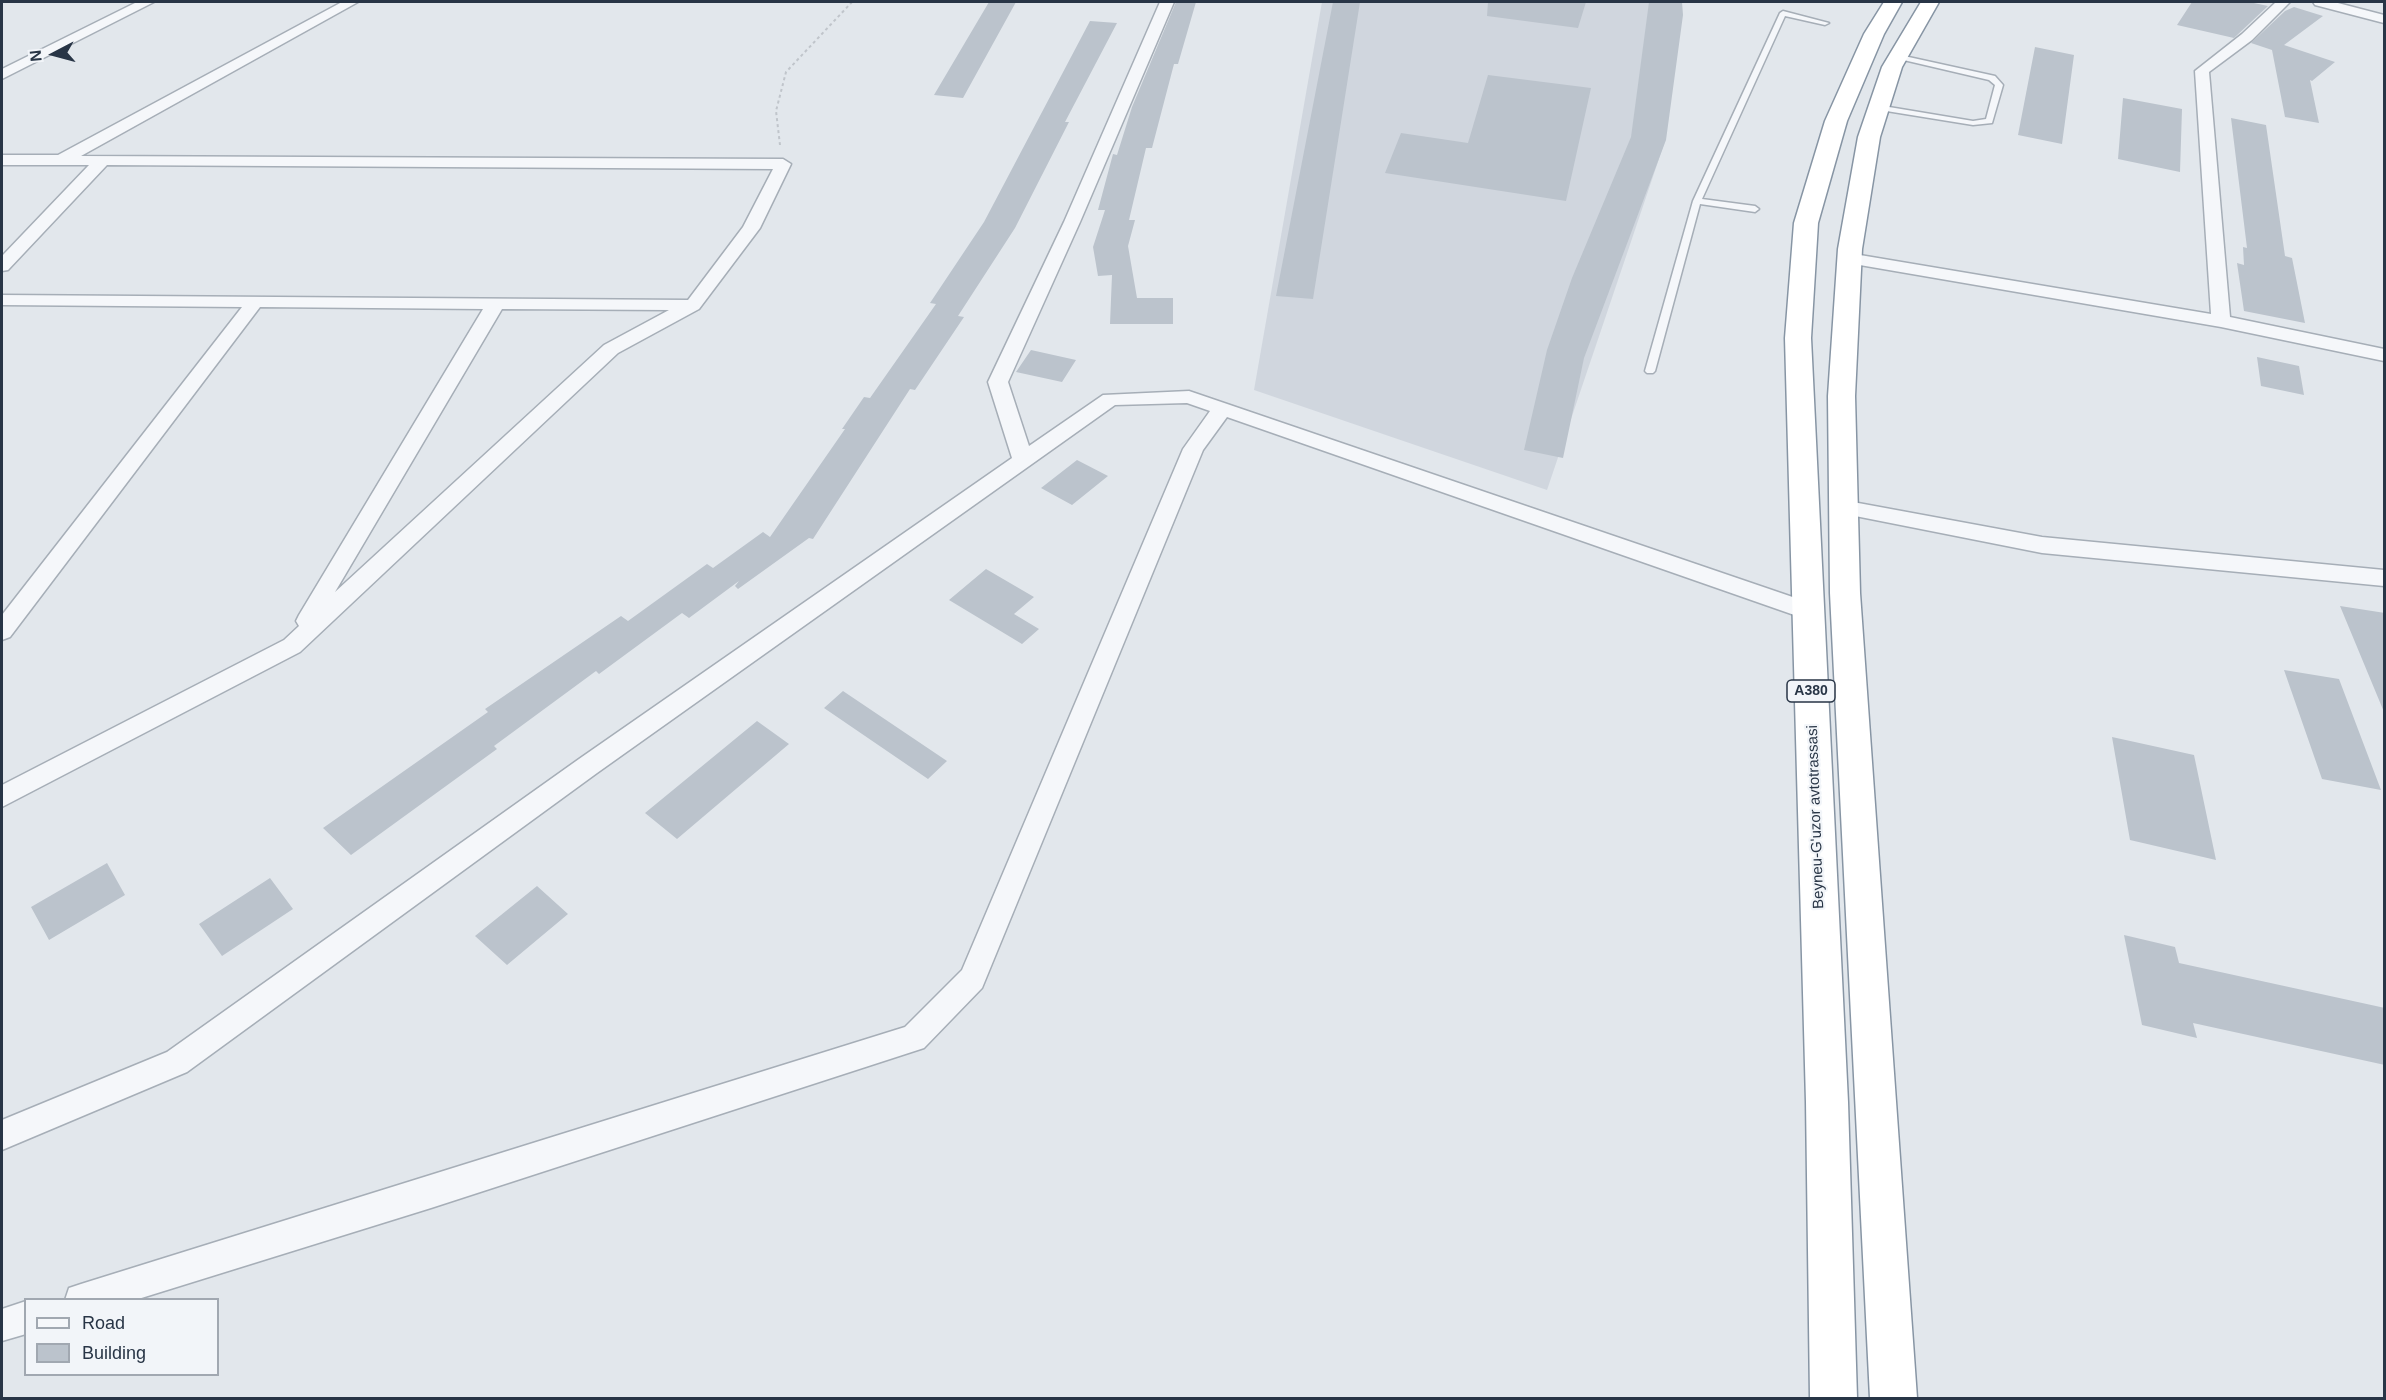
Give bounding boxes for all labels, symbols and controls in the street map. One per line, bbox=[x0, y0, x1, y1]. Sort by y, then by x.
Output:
north arrow bbox=[24, 24, 84, 84]
text: N bbox=[27, 49, 45, 63]
road number: A380 bbox=[1787, 680, 1835, 702]
street label: Beyneu-G'uzor avtotrassasi bbox=[1804, 725, 1828, 909]
legend bbox=[24, 1298, 219, 1376]
text: Road bbox=[82, 1313, 125, 1333]
text: Building bbox=[82, 1343, 146, 1363]

